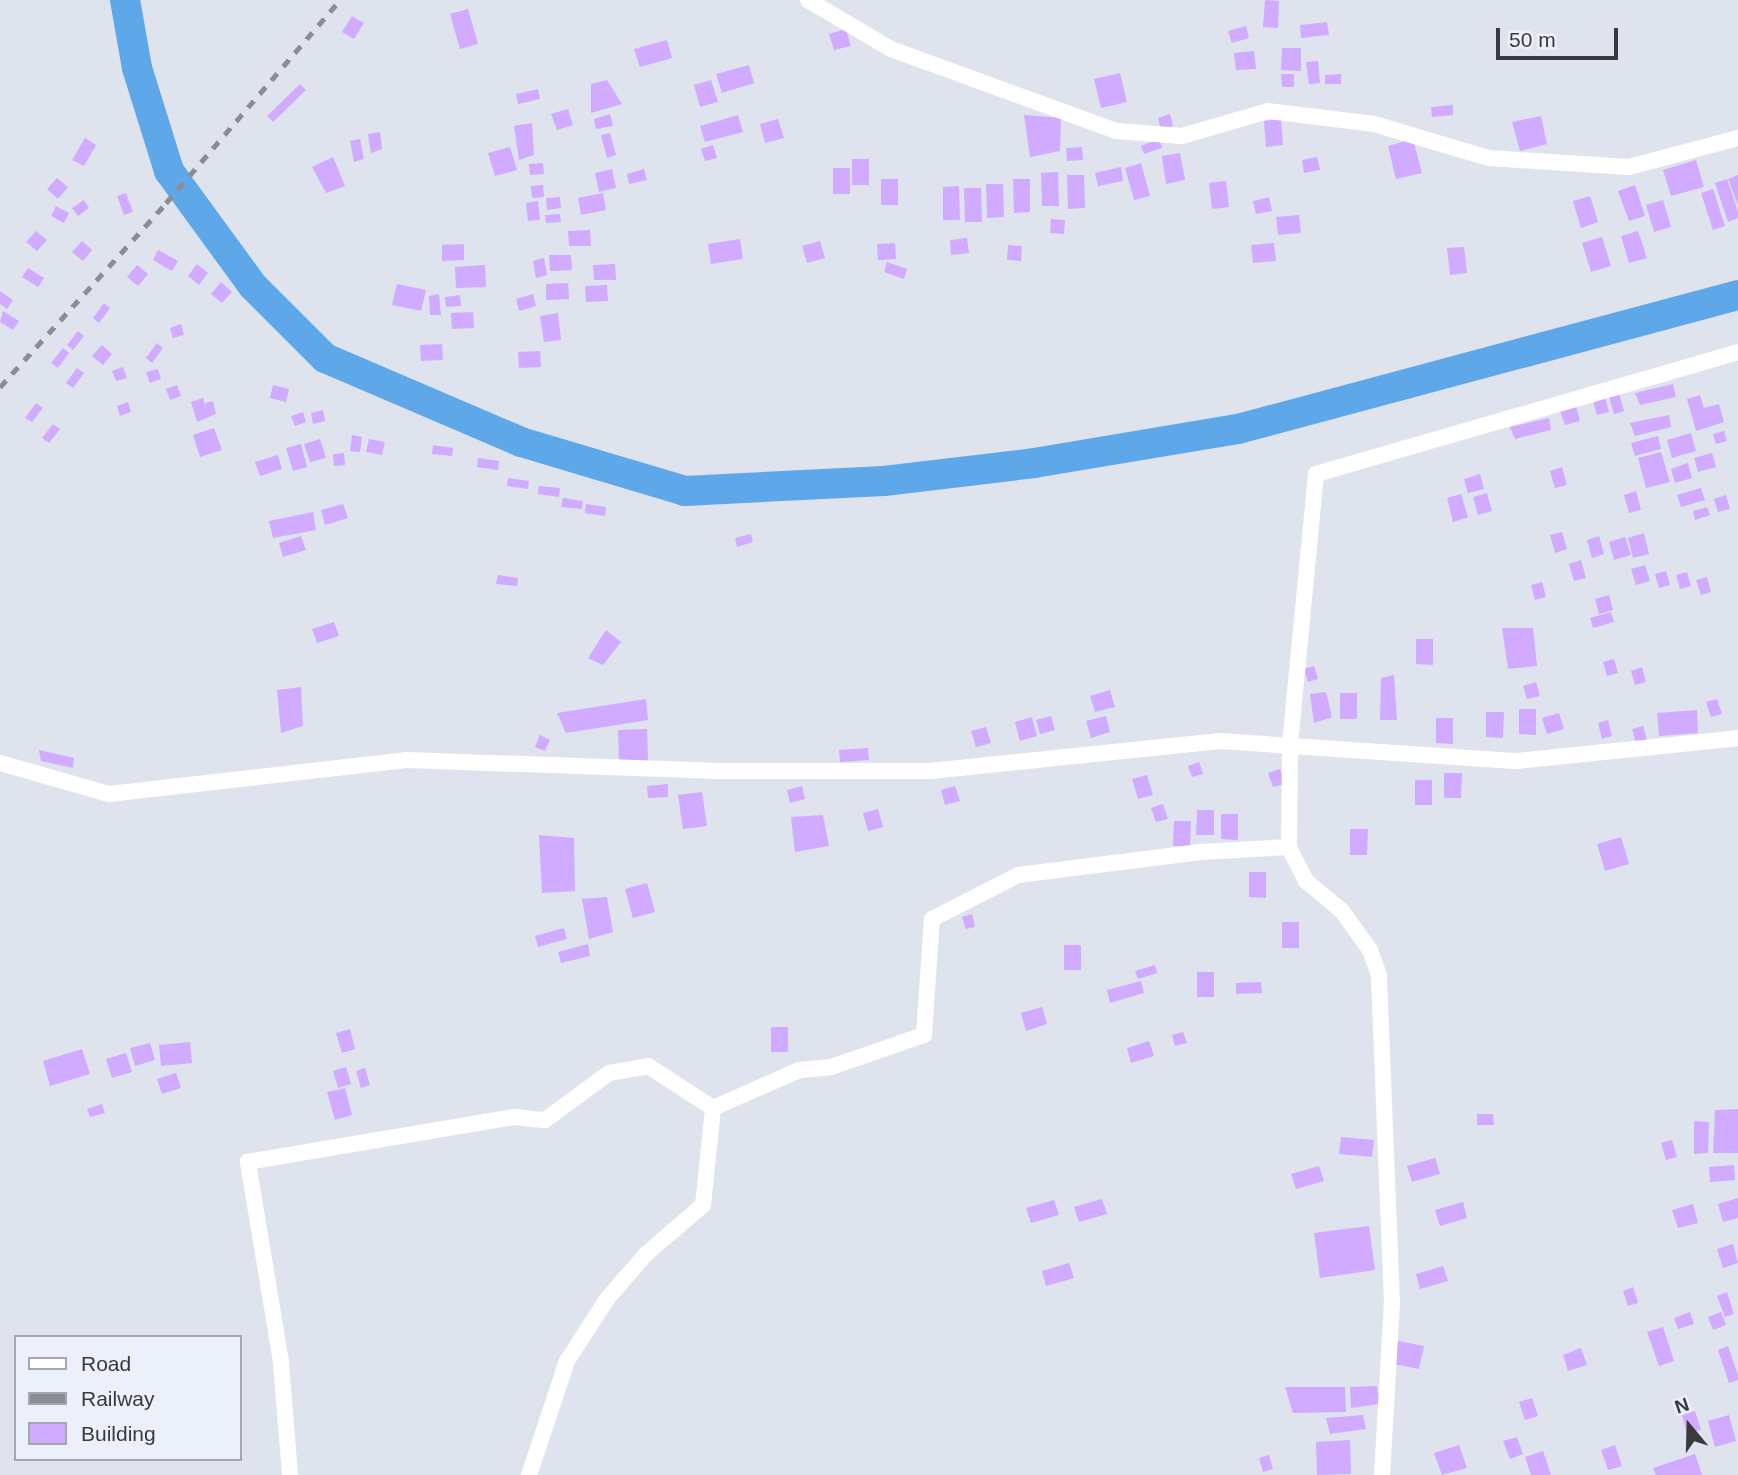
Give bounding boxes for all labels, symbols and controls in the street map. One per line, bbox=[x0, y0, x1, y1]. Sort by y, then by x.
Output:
scale bar bbox=[1500, 14, 1622, 58]
text: 50 m bbox=[1509, 28, 1556, 51]
legend bbox=[14, 1335, 242, 1461]
text: Road bbox=[81, 1352, 131, 1375]
text: Railway bbox=[81, 1387, 155, 1410]
north arrow bbox=[1654, 1391, 1724, 1461]
text: N bbox=[1672, 1394, 1692, 1418]
text: Building bbox=[81, 1422, 156, 1445]

